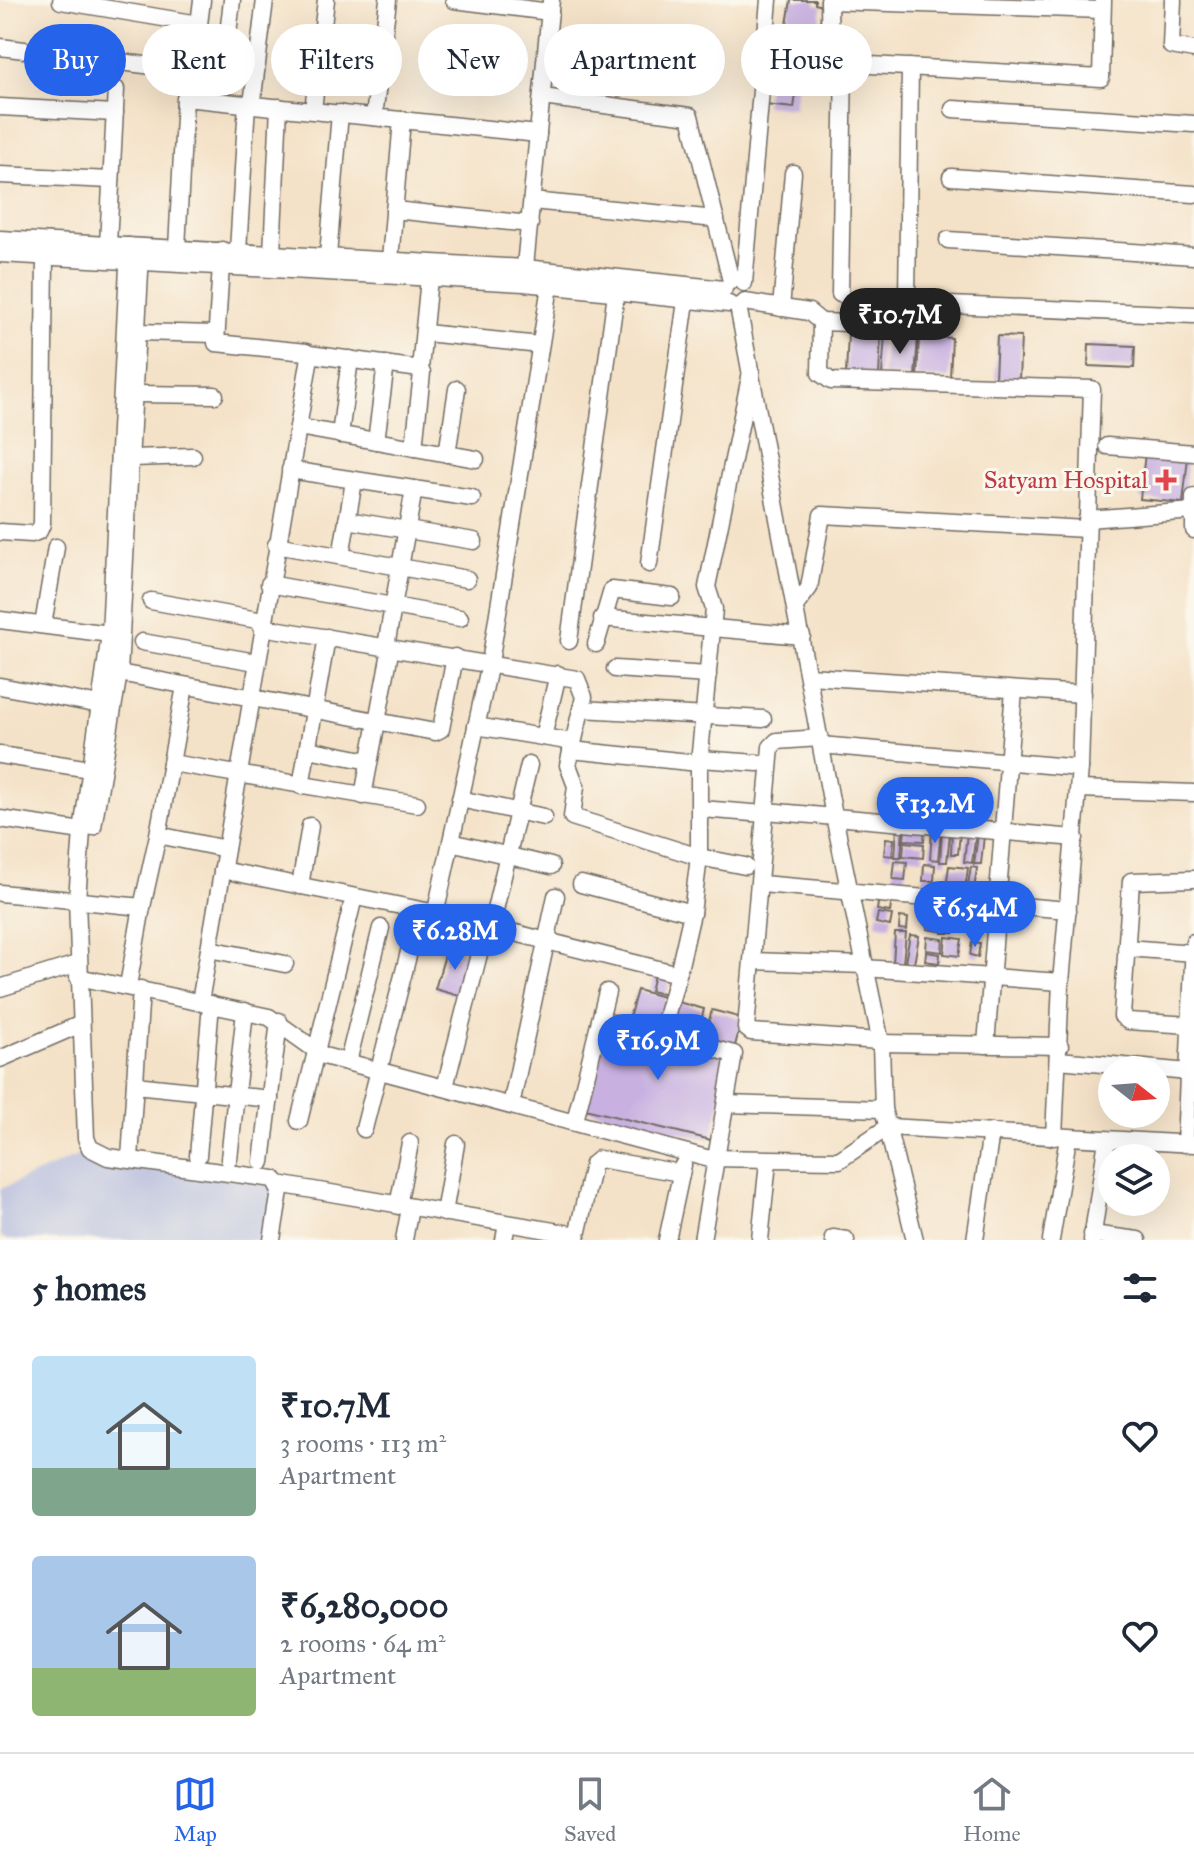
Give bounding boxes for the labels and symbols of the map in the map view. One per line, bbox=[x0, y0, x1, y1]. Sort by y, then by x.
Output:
pin: ₹10.7M bbox=[835, 288, 965, 356]
place label: Satyam Hospital bbox=[984, 465, 1149, 495]
marker: Satyam Hospital bbox=[1155, 469, 1177, 491]
pin: ₹13.2M bbox=[870, 777, 1000, 845]
pin: ₹6.54M bbox=[910, 881, 1040, 949]
pin: ₹6.28M bbox=[390, 904, 520, 972]
pin: ₹16.9M bbox=[593, 1014, 723, 1082]
north arrow bbox=[1098, 1056, 1170, 1128]

